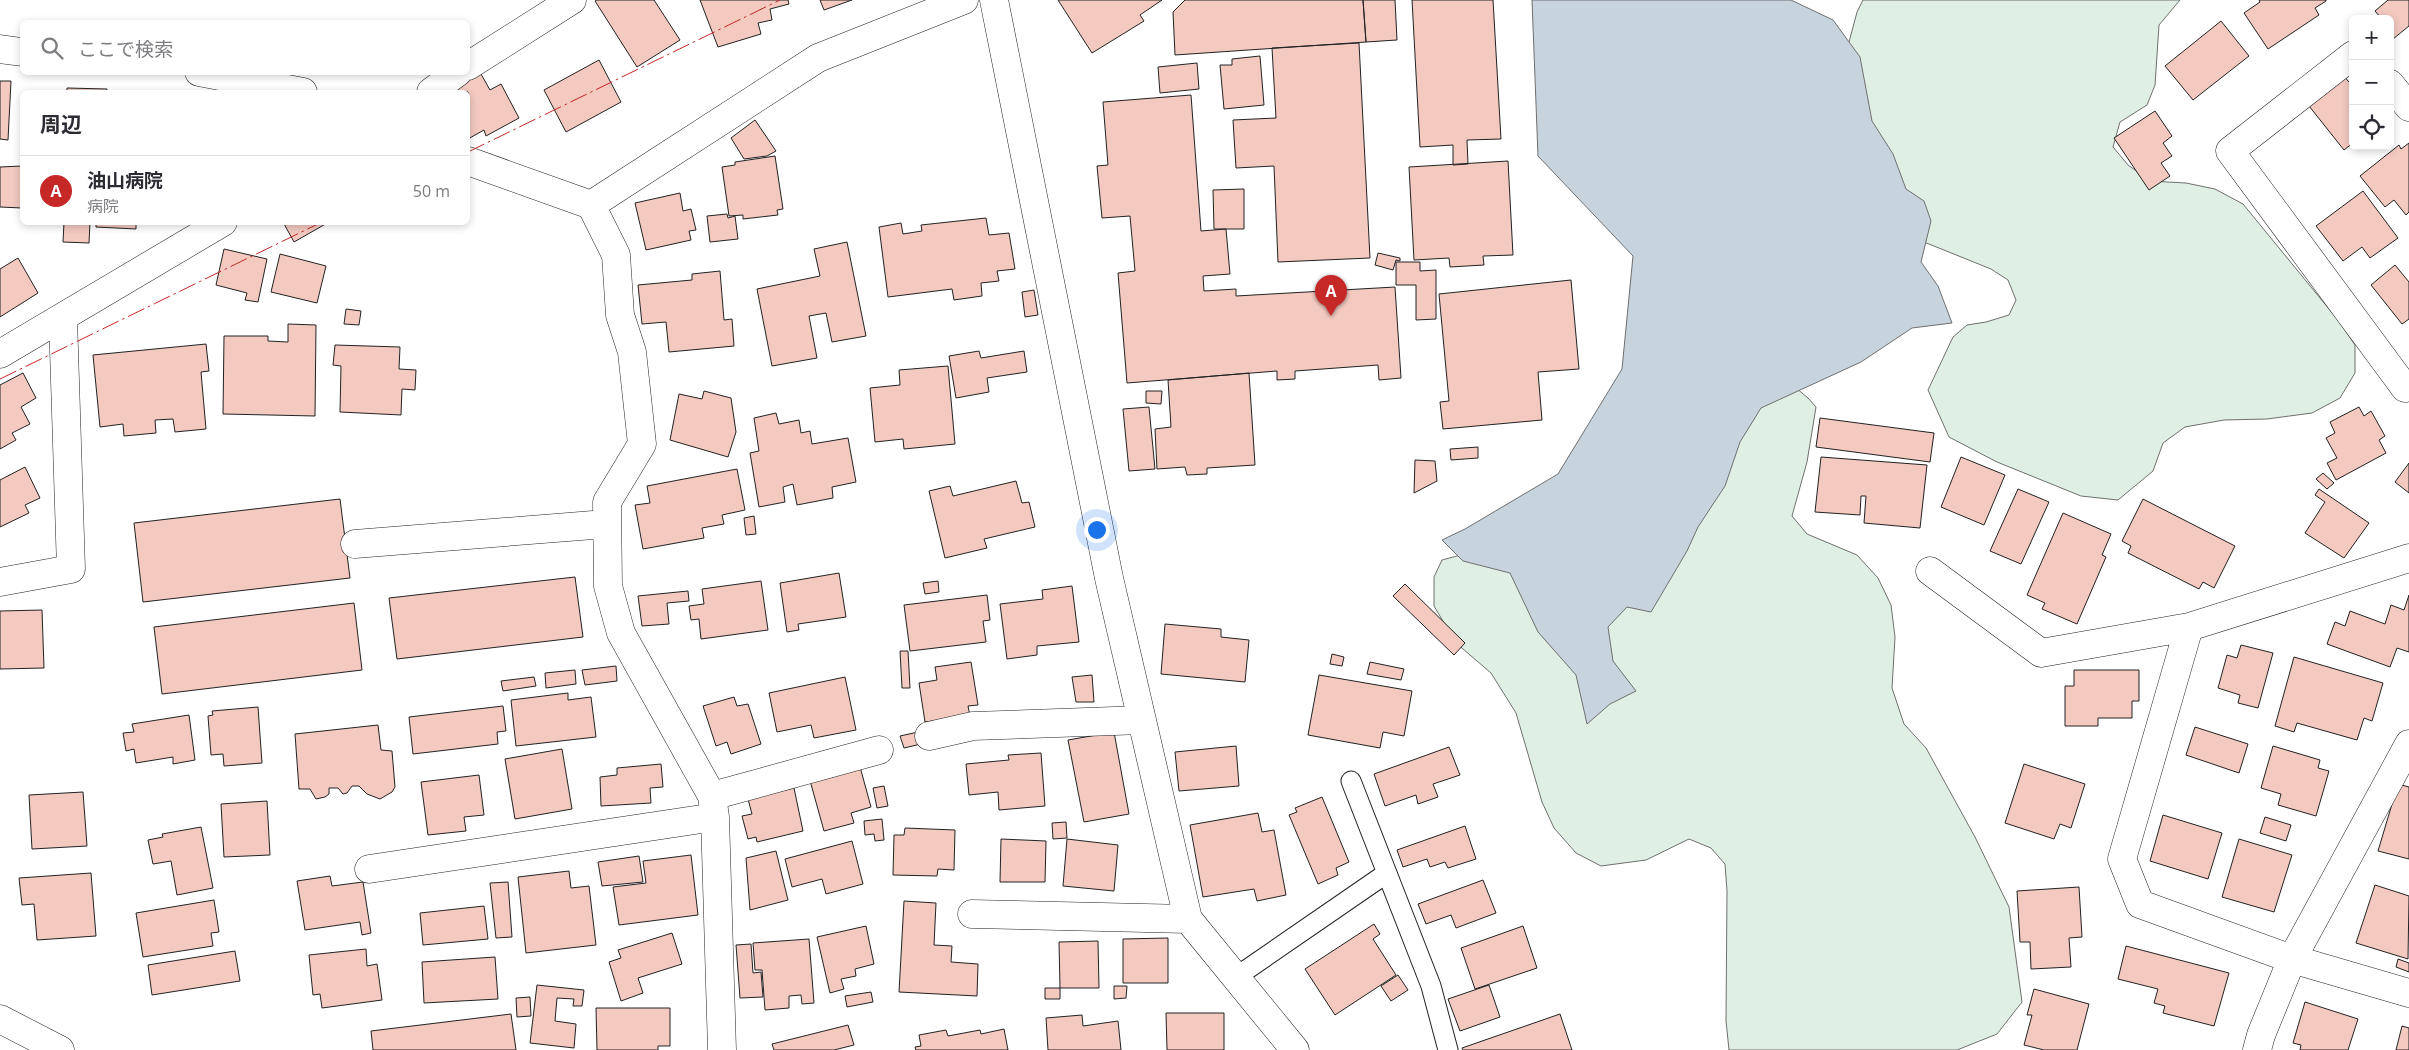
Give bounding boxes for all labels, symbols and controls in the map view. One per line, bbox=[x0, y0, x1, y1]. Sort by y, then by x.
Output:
map controls bbox=[2349, 15, 2394, 150]
button: + bbox=[2349, 15, 2394, 60]
search box bbox=[20, 20, 470, 75]
icon: search bbox=[38, 34, 66, 62]
text: ここで検索 bbox=[78, 36, 173, 62]
button: − bbox=[2349, 60, 2394, 105]
button: locate bbox=[2349, 105, 2394, 150]
text: 周辺 bbox=[40, 110, 82, 138]
text: 油山病院 bbox=[87, 167, 163, 193]
text: A bbox=[50, 180, 62, 202]
text: 50 m bbox=[413, 180, 450, 202]
text: 病院 bbox=[87, 195, 119, 217]
pin: A bbox=[1315, 275, 1347, 316]
your location bbox=[1084, 517, 1110, 543]

